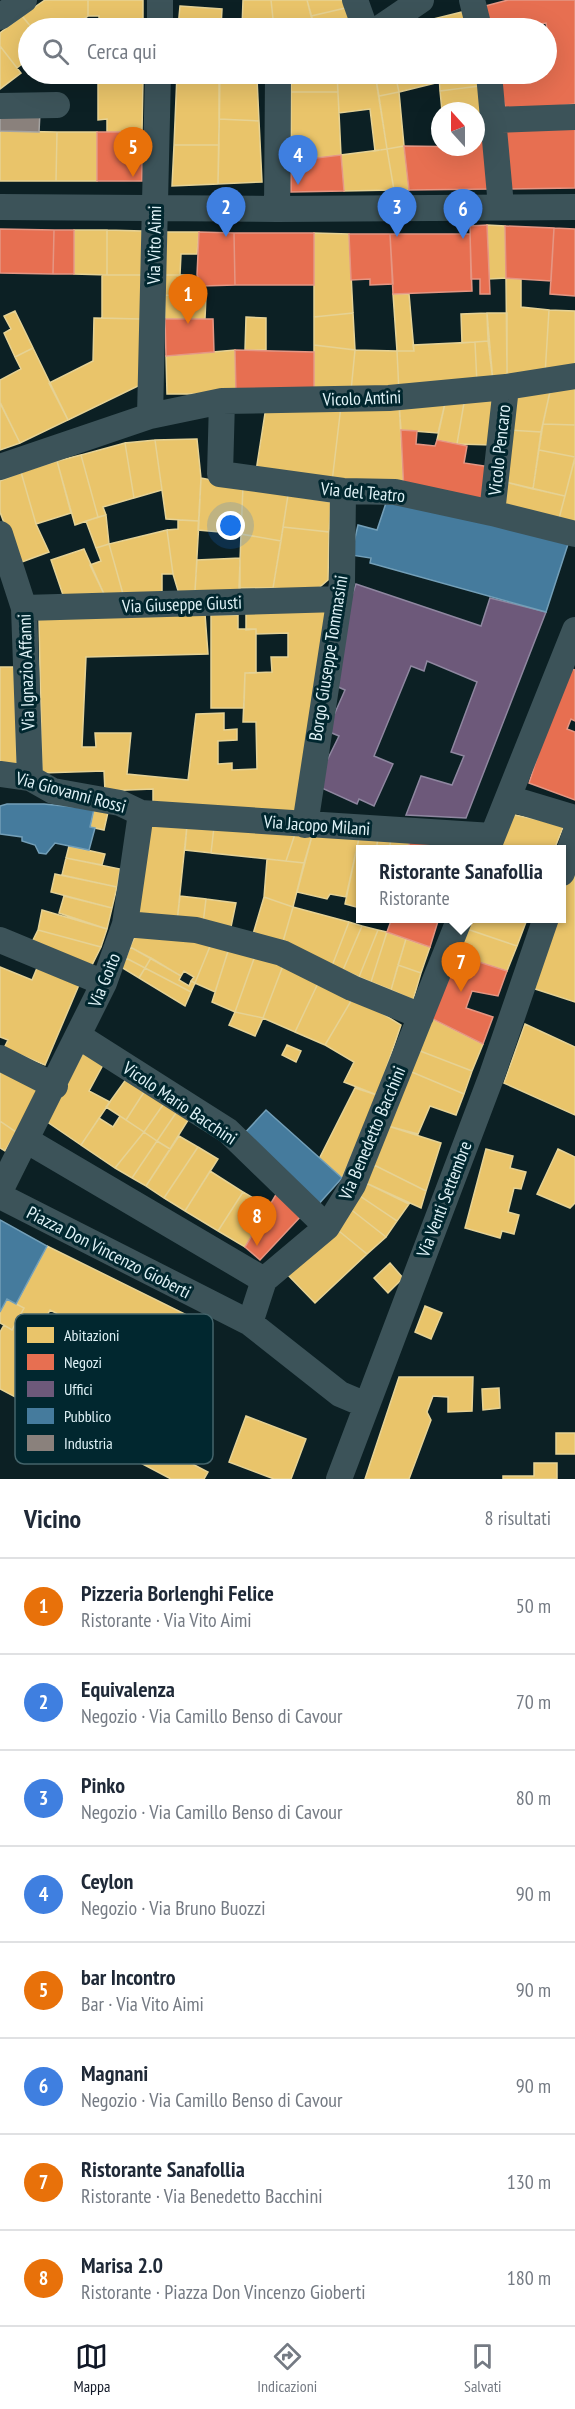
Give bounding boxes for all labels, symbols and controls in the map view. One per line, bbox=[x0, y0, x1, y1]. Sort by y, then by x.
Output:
search box bbox=[18, 18, 557, 84]
icon: search bbox=[39, 35, 72, 68]
text: Cerca qui bbox=[87, 37, 157, 65]
north arrow bbox=[431, 102, 485, 156]
pin: 5 bbox=[114, 128, 152, 177]
pin: 4 bbox=[278, 136, 318, 185]
pin: 2 bbox=[206, 188, 246, 237]
pin: 3 bbox=[378, 188, 416, 237]
pin: 6 bbox=[444, 190, 482, 239]
street label: Via Vito Aimi bbox=[142, 205, 166, 286]
pin: 1 bbox=[168, 274, 207, 324]
street label: Vicolo Antini bbox=[321, 385, 402, 411]
street label: Vicolo Pencaro bbox=[483, 403, 515, 498]
street label: Via del Teatro bbox=[319, 477, 406, 507]
your location bbox=[216, 511, 245, 540]
street label: Borgo Giuseppe Tommasini bbox=[304, 573, 352, 743]
street label: Via Giuseppe Giusti bbox=[121, 590, 242, 618]
street label: Via Ignazio Affanni bbox=[12, 613, 40, 732]
street label: Via Giovanni Rossi bbox=[12, 766, 129, 818]
street label: Via Jacopo Milani bbox=[262, 810, 371, 840]
popup bbox=[356, 845, 566, 923]
text: Ristorante Sanafollia bbox=[379, 857, 543, 885]
text: Ristorante bbox=[379, 885, 450, 911]
pin: 7 bbox=[442, 942, 480, 992]
street label: Via Goito bbox=[82, 949, 125, 1011]
street label: Vicolo Mario Bacchini bbox=[118, 1056, 241, 1150]
street label: Via Benedetto Bacchini bbox=[333, 1063, 411, 1204]
street label: Via Venti Settembre bbox=[411, 1138, 477, 1261]
pin: 8 bbox=[238, 1196, 276, 1246]
street label: Piazza Don Vincenzo Gioberti bbox=[23, 1201, 195, 1303]
legend bbox=[15, 1314, 213, 1464]
text: Abitazioni bbox=[64, 1325, 119, 1345]
text: Negozi bbox=[64, 1352, 102, 1372]
text: Uffici bbox=[64, 1379, 93, 1399]
text: Pubblico bbox=[64, 1406, 111, 1426]
text: Industria bbox=[64, 1433, 113, 1453]
text: Vicino bbox=[24, 1502, 81, 1535]
text: 8 risultati bbox=[485, 1505, 551, 1531]
text: Pizzeria Borlenghi Felice bbox=[81, 1579, 274, 1607]
text: 1 bbox=[39, 1593, 48, 1619]
text: 50 m bbox=[516, 1593, 551, 1619]
text: Ristorante · Via Vito Aimi bbox=[81, 1607, 252, 1633]
text: Equivalenza bbox=[81, 1675, 175, 1703]
text: 2 bbox=[39, 1689, 48, 1715]
text: 70 m bbox=[516, 1689, 551, 1715]
text: Negozio · Via Camillo Benso di Cavour bbox=[81, 1703, 342, 1729]
text: Pinko bbox=[81, 1771, 125, 1799]
text: 3 bbox=[39, 1785, 48, 1811]
text: 80 m bbox=[516, 1785, 551, 1811]
text: Negozio · Via Camillo Benso di Cavour bbox=[81, 1799, 342, 1825]
text: Ceylon bbox=[81, 1867, 133, 1895]
text: 4 bbox=[39, 1881, 48, 1907]
text: 90 m bbox=[516, 1881, 551, 1907]
text: Negozio · Via Bruno Buozzi bbox=[81, 1895, 266, 1921]
text: bar Incontro bbox=[81, 1963, 176, 1991]
text: 5 bbox=[39, 1977, 48, 2003]
text: 90 m bbox=[516, 1977, 551, 2003]
text: Bar · Via Vito Aimi bbox=[81, 1991, 204, 2017]
text: Magnani bbox=[81, 2059, 148, 2087]
text: 6 bbox=[39, 2073, 48, 2099]
text: 90 m bbox=[516, 2073, 551, 2099]
text: Negozio · Via Camillo Benso di Cavour bbox=[81, 2087, 342, 2113]
text: Ristorante Sanafollia bbox=[81, 2155, 245, 2183]
text: 7 bbox=[39, 2169, 48, 2195]
text: 130 m bbox=[507, 2169, 551, 2195]
text: Ristorante · Via Benedetto Bacchini bbox=[81, 2183, 323, 2209]
text: Marisa 2.0 bbox=[81, 2251, 163, 2279]
text: 8 bbox=[39, 2265, 48, 2291]
text: 180 m bbox=[507, 2265, 551, 2291]
text: Ristorante · Piazza Don Vincenzo Gioberti bbox=[81, 2279, 366, 2305]
tab: Mappa bbox=[73, 2340, 110, 2396]
tab: Indicazioni bbox=[257, 2340, 317, 2396]
tab: Salvati bbox=[464, 2340, 502, 2396]

